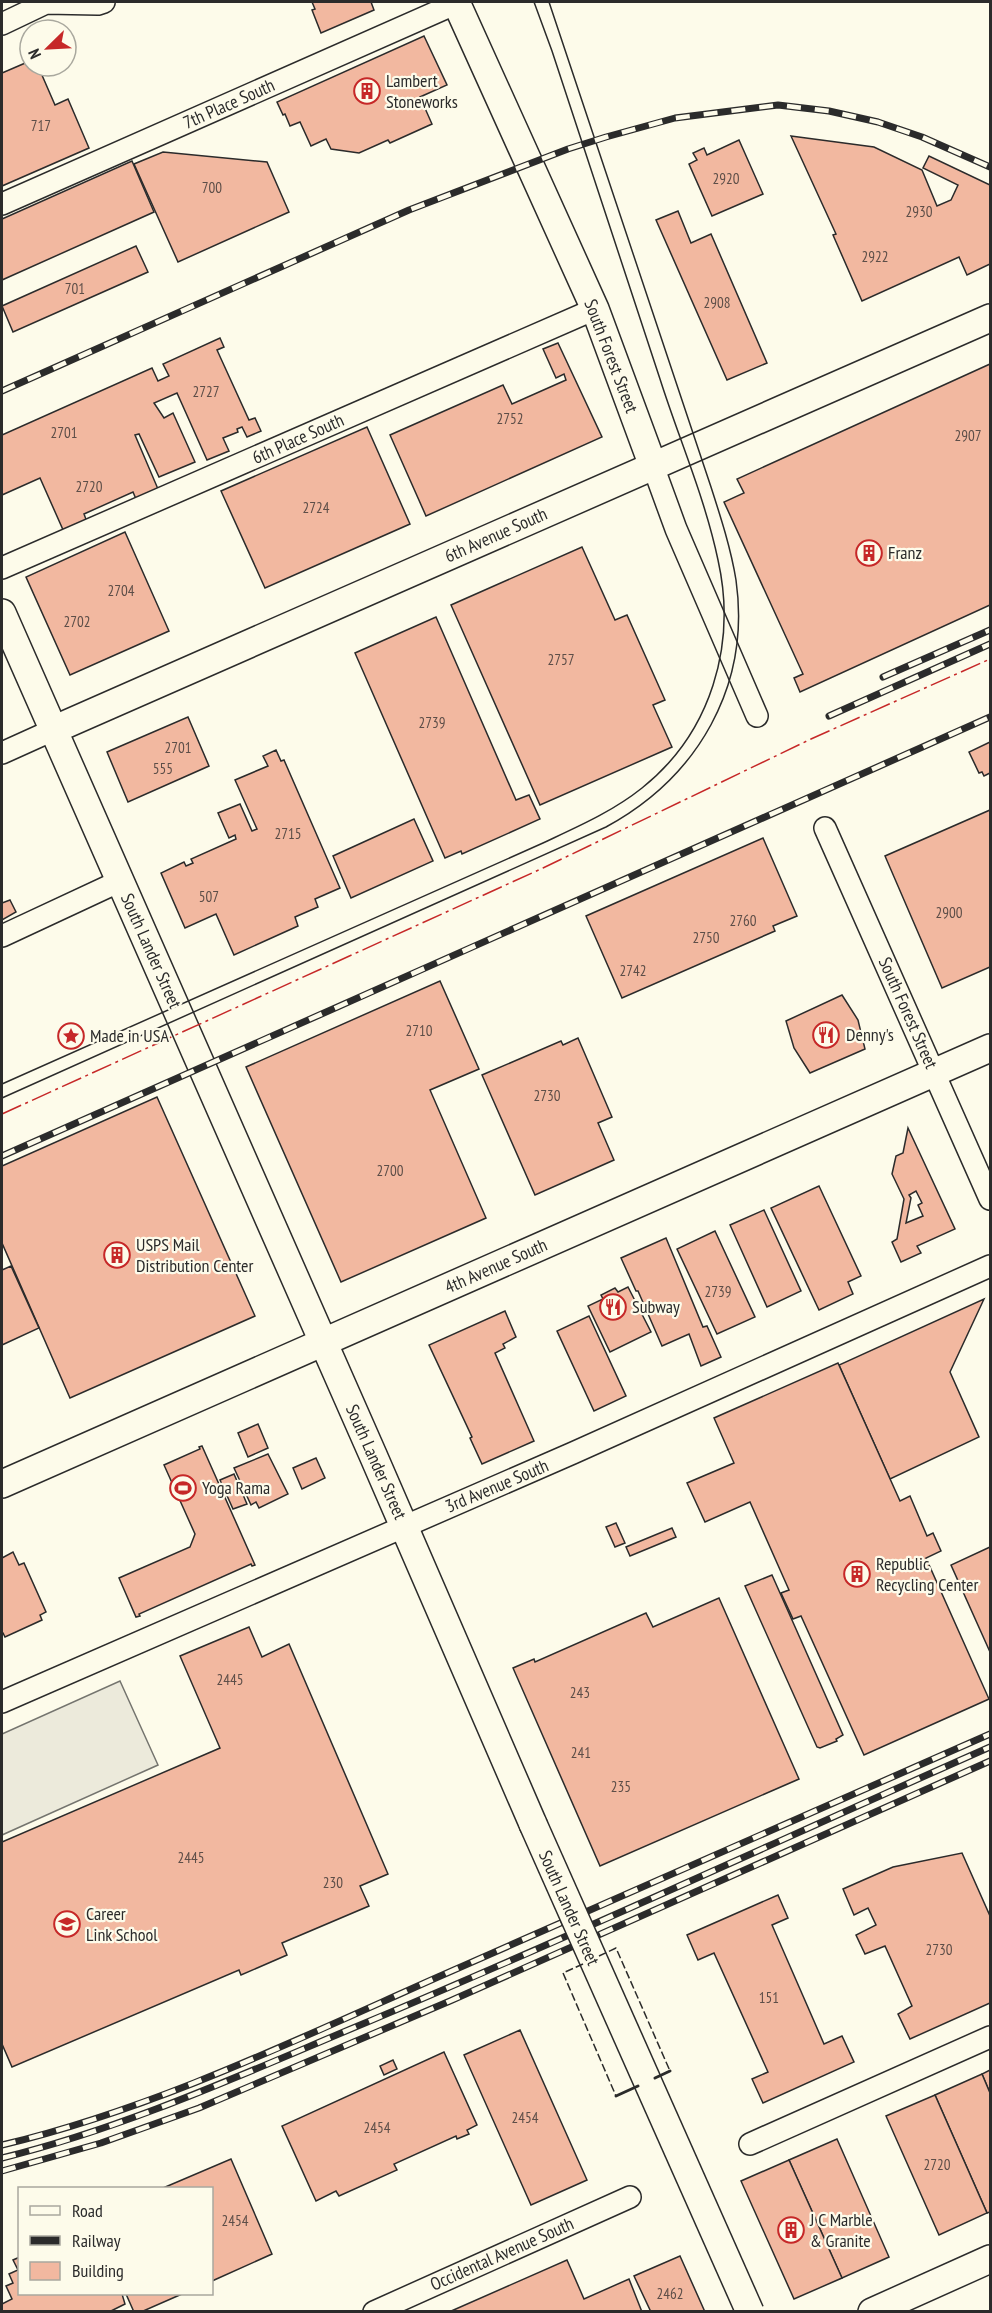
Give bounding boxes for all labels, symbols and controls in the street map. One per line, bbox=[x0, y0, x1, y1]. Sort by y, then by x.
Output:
north arrow bbox=[18, 18, 78, 78]
text: N bbox=[23, 46, 45, 62]
place label: Lambert Stoneworks bbox=[386, 69, 458, 113]
street label: 7th Place South bbox=[180, 73, 278, 134]
building icon: Lambert Stoneworks bbox=[352, 76, 382, 106]
house number: 717 bbox=[31, 116, 51, 135]
house number: 2920 bbox=[712, 169, 740, 188]
house number: 700 bbox=[202, 178, 222, 197]
house number: 2930 bbox=[905, 202, 933, 221]
house number: 2922 bbox=[861, 247, 889, 266]
house number: 701 bbox=[65, 279, 85, 298]
house number: 2908 bbox=[703, 293, 731, 312]
street label: South Forest Street bbox=[579, 296, 644, 416]
house number: 2727 bbox=[192, 382, 220, 401]
street label: 6th Place South bbox=[248, 408, 347, 469]
house number: 2752 bbox=[496, 409, 524, 428]
house number: 2701 bbox=[50, 423, 78, 442]
house number: 2907 bbox=[954, 426, 982, 445]
house number: 2720 bbox=[75, 477, 103, 496]
house number: 2724 bbox=[302, 498, 330, 517]
street label: 6th Avenue South bbox=[441, 502, 551, 567]
building icon: Franz bbox=[854, 538, 884, 568]
place label: Franz bbox=[888, 541, 922, 564]
house number: 2704 bbox=[107, 581, 135, 600]
house number: 2702 bbox=[63, 612, 91, 631]
house number: 2757 bbox=[547, 650, 575, 669]
house number: 2739 bbox=[418, 713, 446, 732]
house number: 2701 bbox=[164, 738, 192, 757]
house number: 555 bbox=[153, 759, 173, 778]
house number: 2715 bbox=[274, 824, 302, 843]
house number: 507 bbox=[199, 887, 219, 906]
street label: South Lander Street bbox=[116, 890, 187, 1012]
house number: 2900 bbox=[935, 903, 963, 922]
house number: 2760 bbox=[729, 911, 757, 930]
house number: 2750 bbox=[692, 928, 720, 947]
street label: South Forest Street bbox=[874, 953, 943, 1072]
house number: 2742 bbox=[619, 961, 647, 980]
restaurant icon: Denny's bbox=[811, 1020, 841, 1050]
place icon: Made in USA bbox=[56, 1021, 86, 1051]
house number: 2710 bbox=[405, 1021, 433, 1040]
place label: Denny's bbox=[846, 1023, 894, 1046]
place label: Made in USA bbox=[90, 1024, 169, 1047]
house number: 2730 bbox=[533, 1086, 561, 1105]
house number: 2700 bbox=[376, 1161, 404, 1180]
place label: USPS Mail Distribution Center bbox=[136, 1233, 254, 1277]
street label: 4th Avenue South bbox=[441, 1233, 551, 1298]
building icon: USPS Mail Distribution Center bbox=[102, 1240, 132, 1270]
house number: 2739 bbox=[704, 1282, 732, 1301]
restaurant icon: Subway bbox=[598, 1292, 628, 1322]
place label: Subway bbox=[632, 1295, 680, 1318]
street label: South Lander Street bbox=[341, 1401, 412, 1523]
street label: 3rd Avenue South bbox=[442, 1454, 552, 1518]
sports icon: Yoga Rama bbox=[168, 1473, 198, 1503]
place label: Yoga Rama bbox=[202, 1476, 270, 1499]
place label: Republic Recycling Center bbox=[876, 1552, 979, 1596]
building icon: Republic Recycling Center bbox=[842, 1559, 872, 1589]
house number: 2445 bbox=[216, 1670, 244, 1689]
house number: 243 bbox=[570, 1683, 590, 1702]
house number: 241 bbox=[571, 1743, 591, 1762]
house number: 235 bbox=[611, 1777, 631, 1796]
street label: South Lander Street bbox=[534, 1847, 605, 1969]
house number: 2445 bbox=[177, 1848, 205, 1867]
house number: 230 bbox=[323, 1873, 343, 1892]
place label: Career Link School bbox=[86, 1902, 158, 1946]
school or university icon: Career Link School bbox=[52, 1909, 82, 1939]
house number: 2730 bbox=[925, 1940, 953, 1959]
house number: 151 bbox=[759, 1988, 779, 2007]
house number: 2454 bbox=[511, 2108, 539, 2127]
house number: 2454 bbox=[363, 2118, 391, 2137]
house number: 2720 bbox=[923, 2155, 951, 2174]
legend bbox=[18, 2187, 213, 2295]
text: Road bbox=[72, 2199, 103, 2222]
place label: J C Marble & Granite bbox=[809, 2208, 873, 2252]
house number: 2454 bbox=[221, 2211, 249, 2230]
street label: Occidental Avenue South bbox=[426, 2212, 577, 2295]
building icon: J C Marble & Granite bbox=[776, 2215, 806, 2245]
text: Railway bbox=[72, 2229, 121, 2252]
text: Building bbox=[72, 2259, 124, 2282]
house number: 2462 bbox=[656, 2284, 684, 2303]

